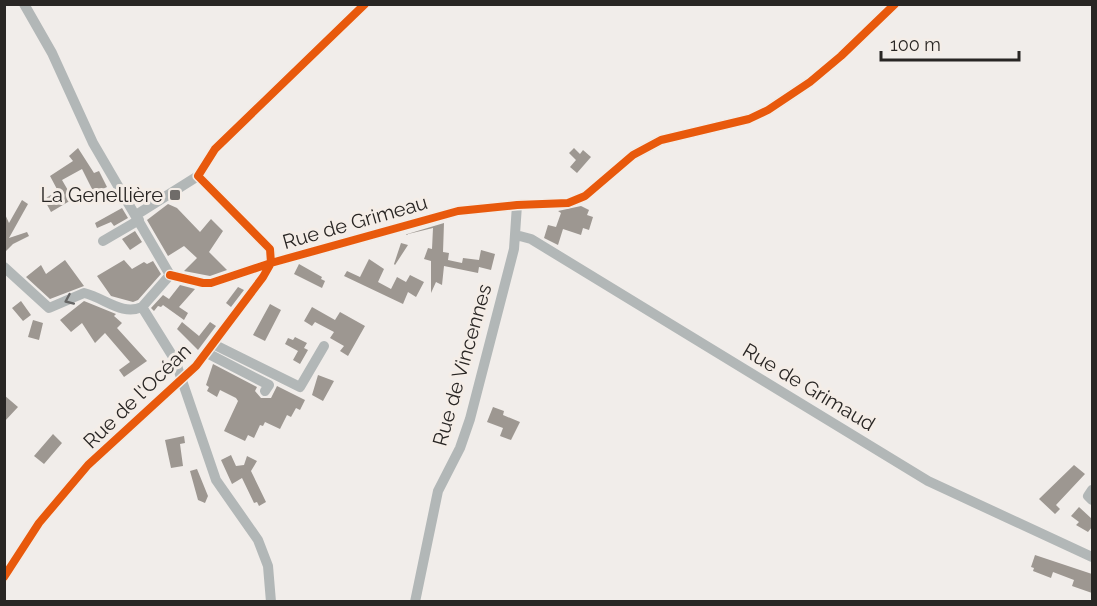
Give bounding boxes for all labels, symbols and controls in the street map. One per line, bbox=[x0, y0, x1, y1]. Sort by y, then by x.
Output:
scale bar bbox=[881, 24, 1019, 62]
text: 100 m bbox=[890, 34, 941, 55]
place label: La Genellière bbox=[40, 183, 163, 207]
marker: La Genellière bbox=[168, 188, 182, 202]
street label: Rue de Grimeau bbox=[280, 190, 430, 254]
street label: Rue de Vincennes bbox=[427, 281, 497, 449]
one-way arrow bbox=[64, 293, 75, 305]
street label: Rue de Grimaud bbox=[738, 338, 880, 436]
street label: Rue de l'Océan bbox=[78, 339, 196, 453]

